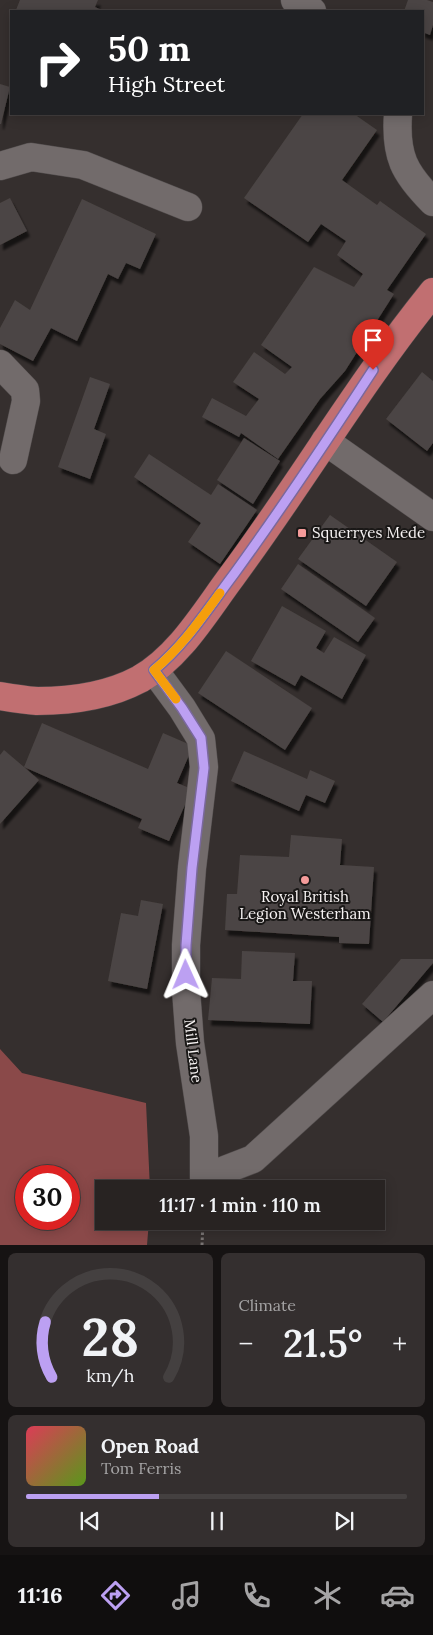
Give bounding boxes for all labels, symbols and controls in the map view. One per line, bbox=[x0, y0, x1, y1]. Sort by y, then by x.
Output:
text: 50 m bbox=[108, 26, 191, 71]
icon: right bbox=[25, 30, 90, 95]
text: High Street bbox=[108, 70, 225, 98]
pin bbox=[352, 319, 394, 370]
icon: arrive bbox=[359, 326, 387, 354]
place label: Squerryes Mede bbox=[312, 523, 425, 542]
marker: Squerryes Mede bbox=[296, 527, 308, 539]
marker: Royal British Legion Westerham bbox=[299, 874, 311, 886]
place label: Royal British Legion Westerham bbox=[239, 887, 371, 923]
position arrow bbox=[159, 948, 211, 1000]
street label: Mill Lane bbox=[180, 1018, 207, 1084]
speed limit sign: 30 bbox=[15, 1165, 80, 1230]
text: 11:17 · 1 min · 110 m bbox=[159, 1193, 321, 1217]
text: Climate bbox=[239, 1295, 296, 1315]
text: 28 bbox=[82, 1304, 139, 1370]
text: 21.5° bbox=[283, 1319, 363, 1367]
text: − bbox=[239, 1326, 253, 1362]
text: + bbox=[392, 1326, 407, 1362]
text: km/h bbox=[86, 1364, 135, 1387]
text: Open Road bbox=[101, 1434, 199, 1458]
text: Tom Ferris bbox=[101, 1458, 181, 1478]
icon: previous bbox=[76, 1507, 104, 1535]
icon: pause bbox=[203, 1507, 231, 1535]
icon: next bbox=[330, 1507, 358, 1535]
icon: directions bbox=[98, 1578, 133, 1613]
icon: music bbox=[169, 1578, 204, 1613]
icon: phone bbox=[239, 1578, 274, 1613]
icon: climate bbox=[310, 1578, 345, 1613]
icon: car bbox=[380, 1578, 415, 1613]
text: 11:16 bbox=[18, 1581, 63, 1609]

